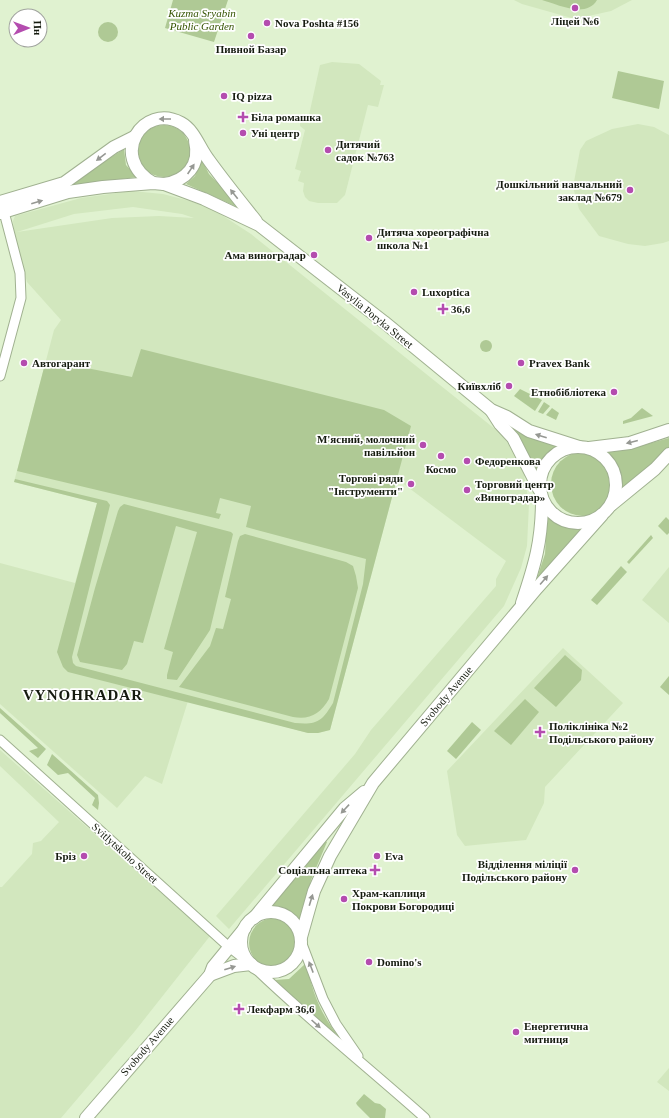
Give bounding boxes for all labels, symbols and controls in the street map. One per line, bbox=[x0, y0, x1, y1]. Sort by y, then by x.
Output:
marker: Ліцей №6 bbox=[570, 3, 580, 13]
park label: Kuzma Sryabin Public Garden bbox=[167, 7, 236, 32]
north arrow bbox=[8, 8, 48, 48]
place label: Ліцей №6 bbox=[551, 15, 600, 27]
place label: Nova Poshta #156 bbox=[275, 17, 359, 29]
marker: Nova Poshta #156 bbox=[262, 18, 272, 28]
text: Пн bbox=[32, 20, 44, 36]
marker: Пивной Базар bbox=[246, 31, 256, 41]
place label: Пивной Базар bbox=[216, 43, 286, 55]
place label: IQ pizza bbox=[232, 90, 273, 102]
marker: IQ pizza bbox=[219, 91, 229, 101]
place label: Біла ромашка bbox=[251, 111, 322, 123]
marker: Біла ромашка bbox=[238, 112, 248, 122]
one-way arrow bbox=[158, 116, 171, 122]
place label: Уні центр bbox=[251, 127, 300, 139]
marker: Уні центр bbox=[238, 128, 248, 138]
place label: Дитячий садок №763 bbox=[336, 138, 395, 163]
marker: Дитячий садок №763 bbox=[323, 145, 333, 155]
one-way arrow bbox=[95, 153, 106, 162]
one-way arrow bbox=[187, 164, 195, 174]
place label: Дошкільний навчальний заклад №679 bbox=[496, 178, 623, 203]
marker: Дошкільний навчальний заклад №679 bbox=[625, 185, 635, 195]
one-way arrow bbox=[230, 189, 239, 200]
one-way arrow bbox=[32, 199, 44, 205]
place label: Дитяча хореографічна школа №1 bbox=[377, 226, 489, 251]
marker: Дитяча хореографічна школа №1 bbox=[364, 233, 374, 243]
place label: Ама виноградар bbox=[224, 249, 306, 261]
marker: Ама виноградар bbox=[309, 250, 319, 260]
street label: Vasylia Poryka Street bbox=[334, 282, 416, 350]
place label: Luxoptica bbox=[422, 286, 470, 298]
marker: Luxoptica bbox=[409, 287, 419, 297]
place label: 36,6 bbox=[451, 303, 471, 315]
marker: 36,6 bbox=[438, 304, 448, 314]
place label: Автогарант bbox=[32, 357, 91, 369]
place label: Pravex Bank bbox=[529, 357, 591, 369]
marker: Автогарант bbox=[19, 358, 29, 368]
marker: Pravex Bank bbox=[516, 358, 526, 368]
place label: Київхліб bbox=[457, 380, 501, 392]
marker: Київхліб bbox=[504, 381, 514, 391]
place label: Етнобібліотека bbox=[531, 386, 606, 398]
marker: Етнобібліотека bbox=[609, 387, 619, 397]
one-way arrow bbox=[535, 432, 547, 438]
place label: М'ясний, молочний павільйон bbox=[317, 433, 416, 458]
marker: М'ясний, молочний павільйон bbox=[418, 440, 428, 450]
one-way arrow bbox=[626, 440, 638, 446]
marker: Космо bbox=[436, 451, 446, 461]
place label: Федоренкова bbox=[475, 455, 541, 467]
marker: Федоренкова bbox=[462, 456, 472, 466]
place label: Космо bbox=[426, 463, 457, 475]
place label: Торгові ряди "Інструменти" bbox=[328, 472, 404, 497]
place label: Торговий центр «Виноградар» bbox=[475, 478, 554, 503]
marker: Торгові ряди "Інструменти" bbox=[406, 479, 416, 489]
marker: Торговий центр «Виноградар» bbox=[462, 485, 472, 495]
one-way arrow bbox=[540, 575, 549, 586]
street label: Svobody Avenue bbox=[417, 663, 475, 728]
district label: VYNOHRADAR bbox=[23, 687, 143, 703]
place label: Поліклініка №2 Подільського району bbox=[549, 720, 655, 745]
marker: Поліклініка №2 Подільського району bbox=[534, 726, 546, 738]
one-way arrow bbox=[340, 804, 350, 814]
street label: Svitlytskoho Street bbox=[90, 820, 160, 886]
place label: Бріз bbox=[55, 850, 77, 862]
place label: Eva bbox=[385, 850, 404, 862]
marker: Бріз bbox=[79, 851, 89, 861]
marker: Eva bbox=[372, 851, 382, 861]
place label: Відділення міліції Подільського району bbox=[462, 858, 568, 883]
place label: Соціальна аптека bbox=[278, 864, 367, 876]
marker: Соціальна аптека bbox=[370, 865, 380, 875]
marker: Відділення міліції Подільського району bbox=[570, 865, 580, 875]
place label: Храм-каплиця Покрови Богородиці bbox=[352, 887, 454, 912]
one-way arrow bbox=[308, 893, 314, 905]
marker: Храм-каплиця Покрови Богородиці bbox=[339, 894, 349, 904]
place label: Domino's bbox=[377, 956, 422, 968]
marker: Domino's bbox=[364, 957, 374, 967]
one-way arrow bbox=[307, 961, 313, 973]
one-way arrow bbox=[224, 965, 236, 971]
place label: Лекфарм 36,6 bbox=[247, 1003, 315, 1015]
marker: Лекфарм 36,6 bbox=[234, 1004, 244, 1014]
street label: Svobody Avenue bbox=[118, 1014, 176, 1078]
one-way arrow bbox=[311, 1019, 321, 1029]
place label: Енергетична митниця bbox=[524, 1020, 589, 1045]
marker: Енергетична митниця bbox=[511, 1027, 521, 1037]

